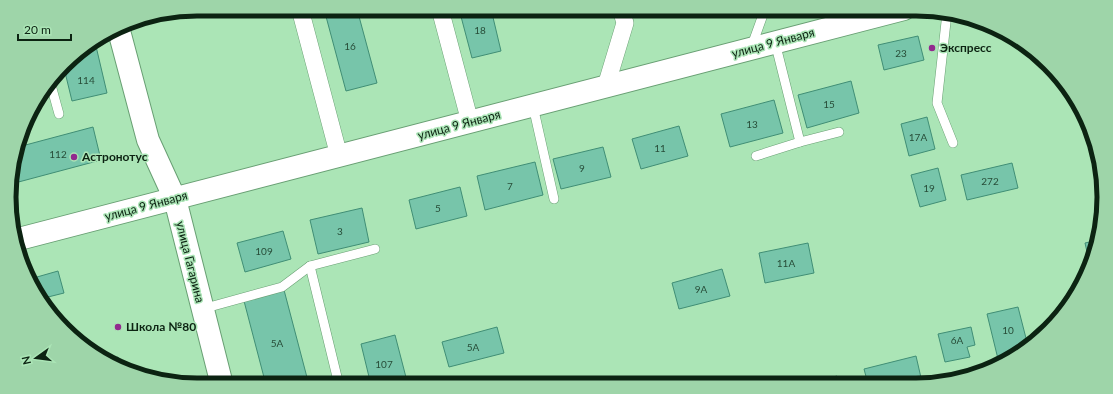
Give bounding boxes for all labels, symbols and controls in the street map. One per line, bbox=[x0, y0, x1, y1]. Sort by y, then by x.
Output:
scale bar bbox=[18, 16, 71, 42]
text: 20 m bbox=[24, 22, 51, 37]
house number: 18 bbox=[474, 24, 486, 36]
street label: улица 9 Января bbox=[730, 24, 816, 61]
house number: 16 bbox=[344, 40, 356, 52]
place label: Экспресс bbox=[940, 40, 992, 55]
marker: Экспресс bbox=[927, 43, 937, 53]
house number: 23 bbox=[895, 47, 907, 59]
house number: 114 bbox=[77, 74, 95, 86]
house number: 15 bbox=[823, 98, 835, 110]
street label: улица 9 Января bbox=[416, 106, 502, 143]
house number: 13 bbox=[746, 118, 758, 130]
house number: 17А bbox=[909, 131, 927, 143]
house number: 11 bbox=[654, 142, 666, 154]
house number: 112 bbox=[49, 148, 67, 160]
place label: Астронотус bbox=[81, 149, 148, 164]
marker: Астронотус bbox=[69, 152, 79, 162]
house number: 9 bbox=[579, 162, 585, 174]
house number: 272 bbox=[981, 175, 999, 187]
house number: 7 bbox=[507, 180, 513, 192]
house number: 19 bbox=[923, 182, 935, 194]
street label: улица 9 Января bbox=[103, 187, 189, 224]
house number: 5 bbox=[435, 202, 441, 214]
street label: улица Гагарина bbox=[173, 219, 208, 304]
house number: 3 bbox=[337, 225, 343, 237]
house number: 109 bbox=[255, 245, 273, 257]
house number: 11А bbox=[777, 257, 795, 269]
house number: 9А bbox=[695, 283, 708, 295]
place label: Школа №80 bbox=[126, 319, 196, 334]
marker: Школа №80 bbox=[113, 322, 123, 332]
house number: 10 bbox=[1002, 324, 1014, 336]
house number: 6А bbox=[951, 334, 964, 346]
house number: 5А bbox=[271, 337, 284, 349]
north arrow bbox=[16, 338, 56, 378]
house number: 5А bbox=[467, 341, 480, 353]
text: N bbox=[18, 355, 33, 366]
house number: 107 bbox=[375, 358, 393, 370]

